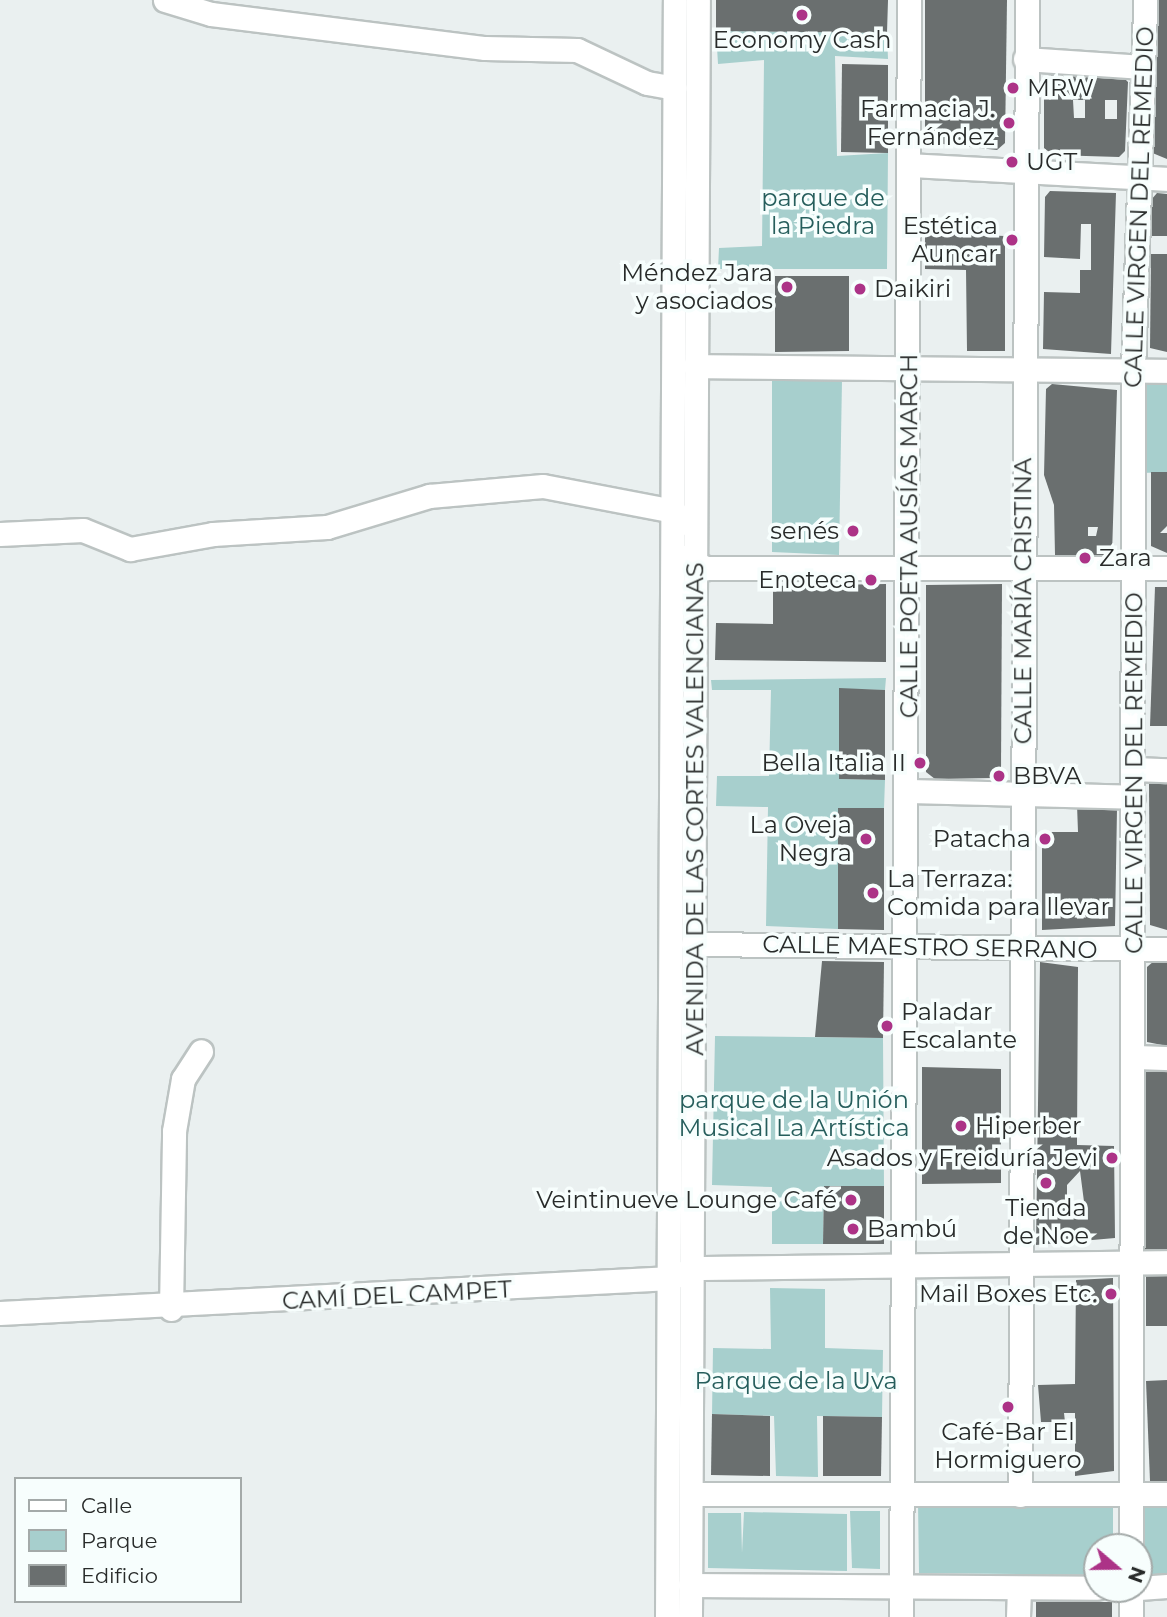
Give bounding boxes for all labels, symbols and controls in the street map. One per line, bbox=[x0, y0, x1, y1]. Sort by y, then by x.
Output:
marker: Economy Cash bbox=[794, 7, 810, 23]
place label: Economy Cash bbox=[713, 26, 891, 54]
street label: CALLE VIRGEN DEL REMEDIO bbox=[1118, 26, 1160, 388]
place label: MRW bbox=[1027, 74, 1094, 102]
marker: MRW bbox=[1005, 80, 1021, 96]
place label: Farmacia J. Fernández bbox=[860, 95, 995, 151]
marker: Farmacia J. Fernández bbox=[1001, 115, 1017, 131]
place label: UGT bbox=[1026, 148, 1077, 176]
marker: UGT bbox=[1004, 154, 1020, 170]
park label: parque de la Piedra bbox=[761, 184, 885, 240]
place label: Estética Auncar bbox=[903, 212, 998, 268]
marker: Estética Auncar bbox=[1004, 232, 1020, 248]
place label: Méndez Jara y asociados bbox=[621, 259, 773, 315]
place label: Daikiri bbox=[874, 275, 951, 303]
marker: Méndez Jara y asociados bbox=[779, 279, 795, 295]
marker: Daikiri bbox=[852, 281, 868, 297]
street label: CALLE POETA AUSÍAS MARCH bbox=[895, 354, 923, 718]
street label: CALLE MARÍA CRISTINA bbox=[1009, 458, 1037, 744]
place label: senés bbox=[770, 517, 839, 545]
marker: senés bbox=[845, 523, 861, 539]
place label: Zara bbox=[1099, 544, 1152, 572]
marker: Zara bbox=[1077, 550, 1093, 566]
street label: AVENIDA DE LAS CORTES VALENCIANAS bbox=[681, 562, 709, 1056]
place label: Enoteca bbox=[758, 566, 857, 594]
marker: Enoteca bbox=[863, 572, 879, 588]
street label: CALLE VIRGEN DEL REMEDIO bbox=[1120, 592, 1148, 954]
place label: Bella Italia II bbox=[762, 749, 906, 777]
marker: Bella Italia II bbox=[912, 755, 928, 771]
place label: BBVA bbox=[1013, 762, 1081, 790]
marker: BBVA bbox=[991, 768, 1007, 784]
place label: La Oveja Negra bbox=[750, 811, 852, 867]
place label: Patacha bbox=[933, 825, 1031, 853]
marker: La Oveja Negra bbox=[858, 831, 874, 847]
marker: Patacha bbox=[1037, 831, 1053, 847]
place label: La Terraza: Comida para llevar bbox=[887, 865, 1110, 921]
marker: La Terraza: Comida para llevar bbox=[865, 885, 881, 901]
street label: CALLE MAESTRO SERRANO bbox=[762, 930, 1098, 964]
place label: Paladar Escalante bbox=[901, 998, 1017, 1054]
marker: Paladar Escalante bbox=[879, 1018, 895, 1034]
park label: parque de la Unión Musical La Artística bbox=[678, 1086, 910, 1142]
place label: Hiperber bbox=[975, 1112, 1082, 1140]
marker: Hiperber bbox=[953, 1118, 969, 1134]
place label: Asados y Freiduría Jevi bbox=[827, 1144, 1098, 1172]
marker: Asados y Freiduría Jevi bbox=[1104, 1150, 1120, 1166]
marker: Tienda de Noe bbox=[1038, 1175, 1054, 1191]
place label: Veintinueve Lounge Café bbox=[536, 1186, 837, 1214]
marker: Veintinueve Lounge Café bbox=[843, 1192, 859, 1208]
place label: Tienda de Noe bbox=[1003, 1194, 1089, 1250]
place label: Bambú bbox=[867, 1215, 957, 1243]
marker: Bambú bbox=[845, 1221, 861, 1237]
street label: CAMÍ DEL CAMPET bbox=[281, 1275, 513, 1315]
place label: Mail Boxes Etc. bbox=[919, 1280, 1097, 1308]
marker: Mail Boxes Etc. bbox=[1103, 1286, 1119, 1302]
park label: Parque de la Uva bbox=[694, 1367, 898, 1395]
marker: Café-Bar El Hormiguero bbox=[1000, 1399, 1016, 1415]
place label: Café-Bar El Hormiguero bbox=[934, 1418, 1082, 1474]
legend bbox=[14, 1477, 242, 1603]
text: Calle bbox=[81, 1493, 132, 1518]
text: Parque bbox=[81, 1528, 157, 1553]
north arrow bbox=[1083, 1533, 1153, 1603]
text: Edificio bbox=[81, 1563, 158, 1588]
text: N bbox=[1123, 1564, 1150, 1586]

